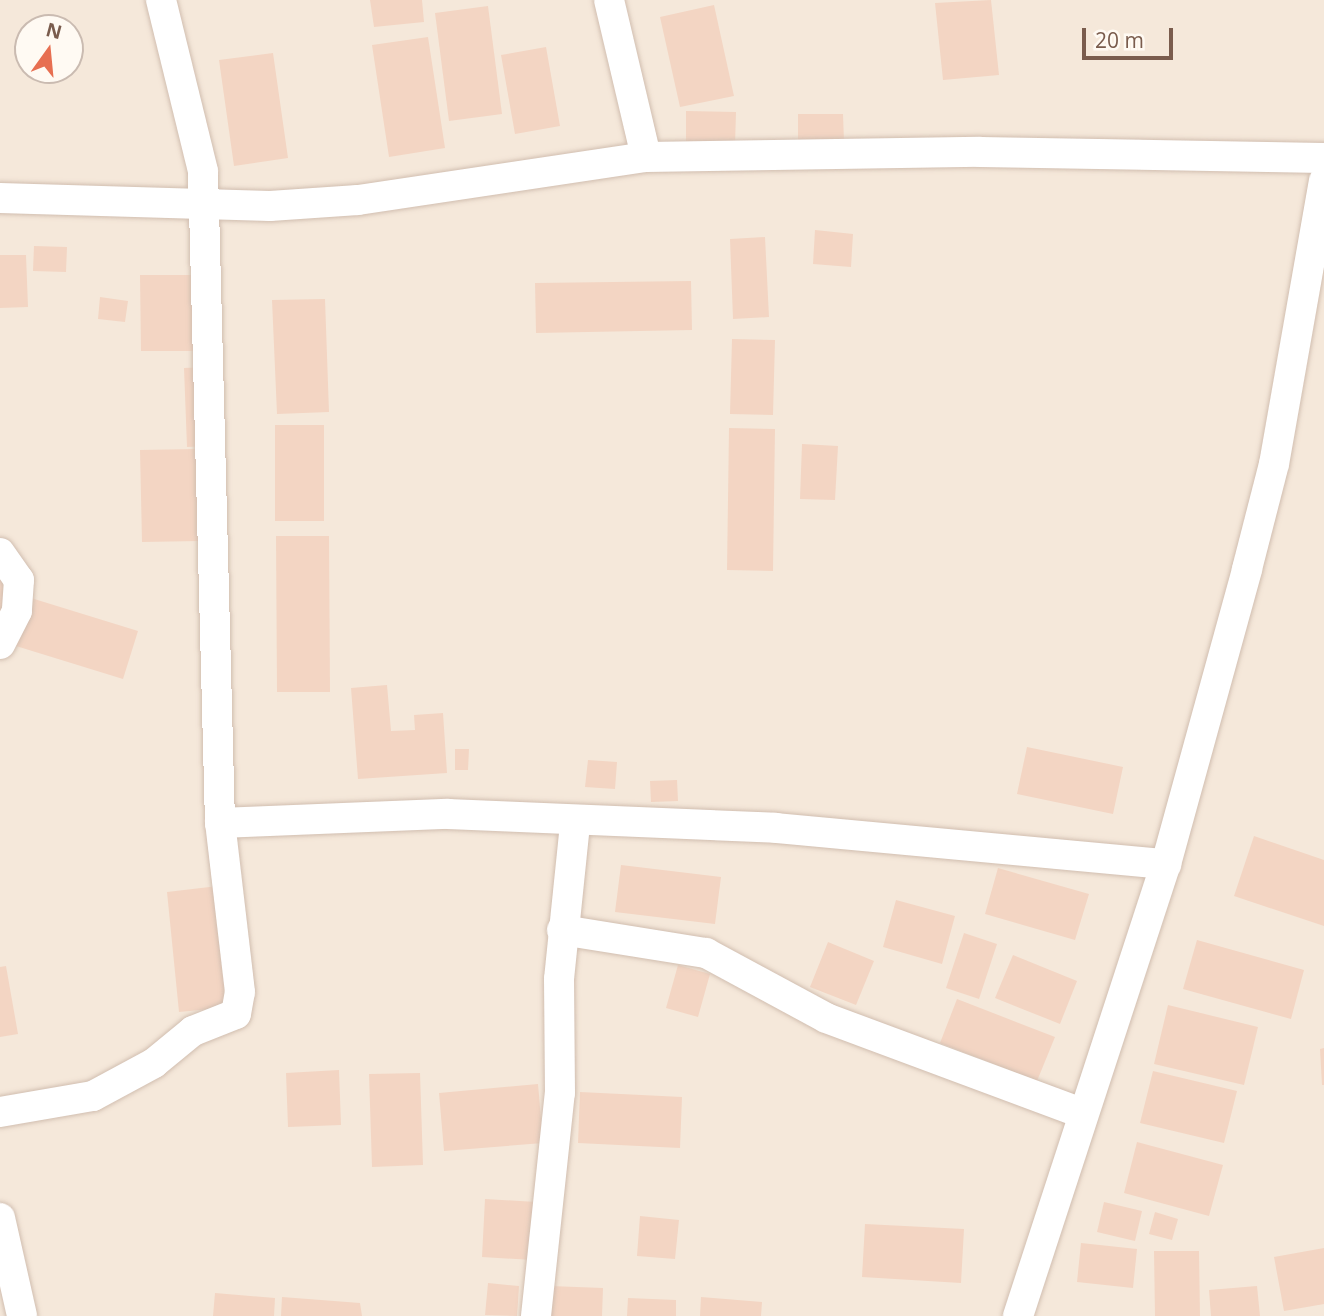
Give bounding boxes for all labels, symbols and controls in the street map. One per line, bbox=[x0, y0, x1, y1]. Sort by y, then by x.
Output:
north arrow bbox=[14, 14, 84, 84]
scale bar bbox=[1086, 14, 1177, 58]
text: N bbox=[43, 16, 65, 45]
text: 20 m bbox=[1095, 26, 1144, 54]

